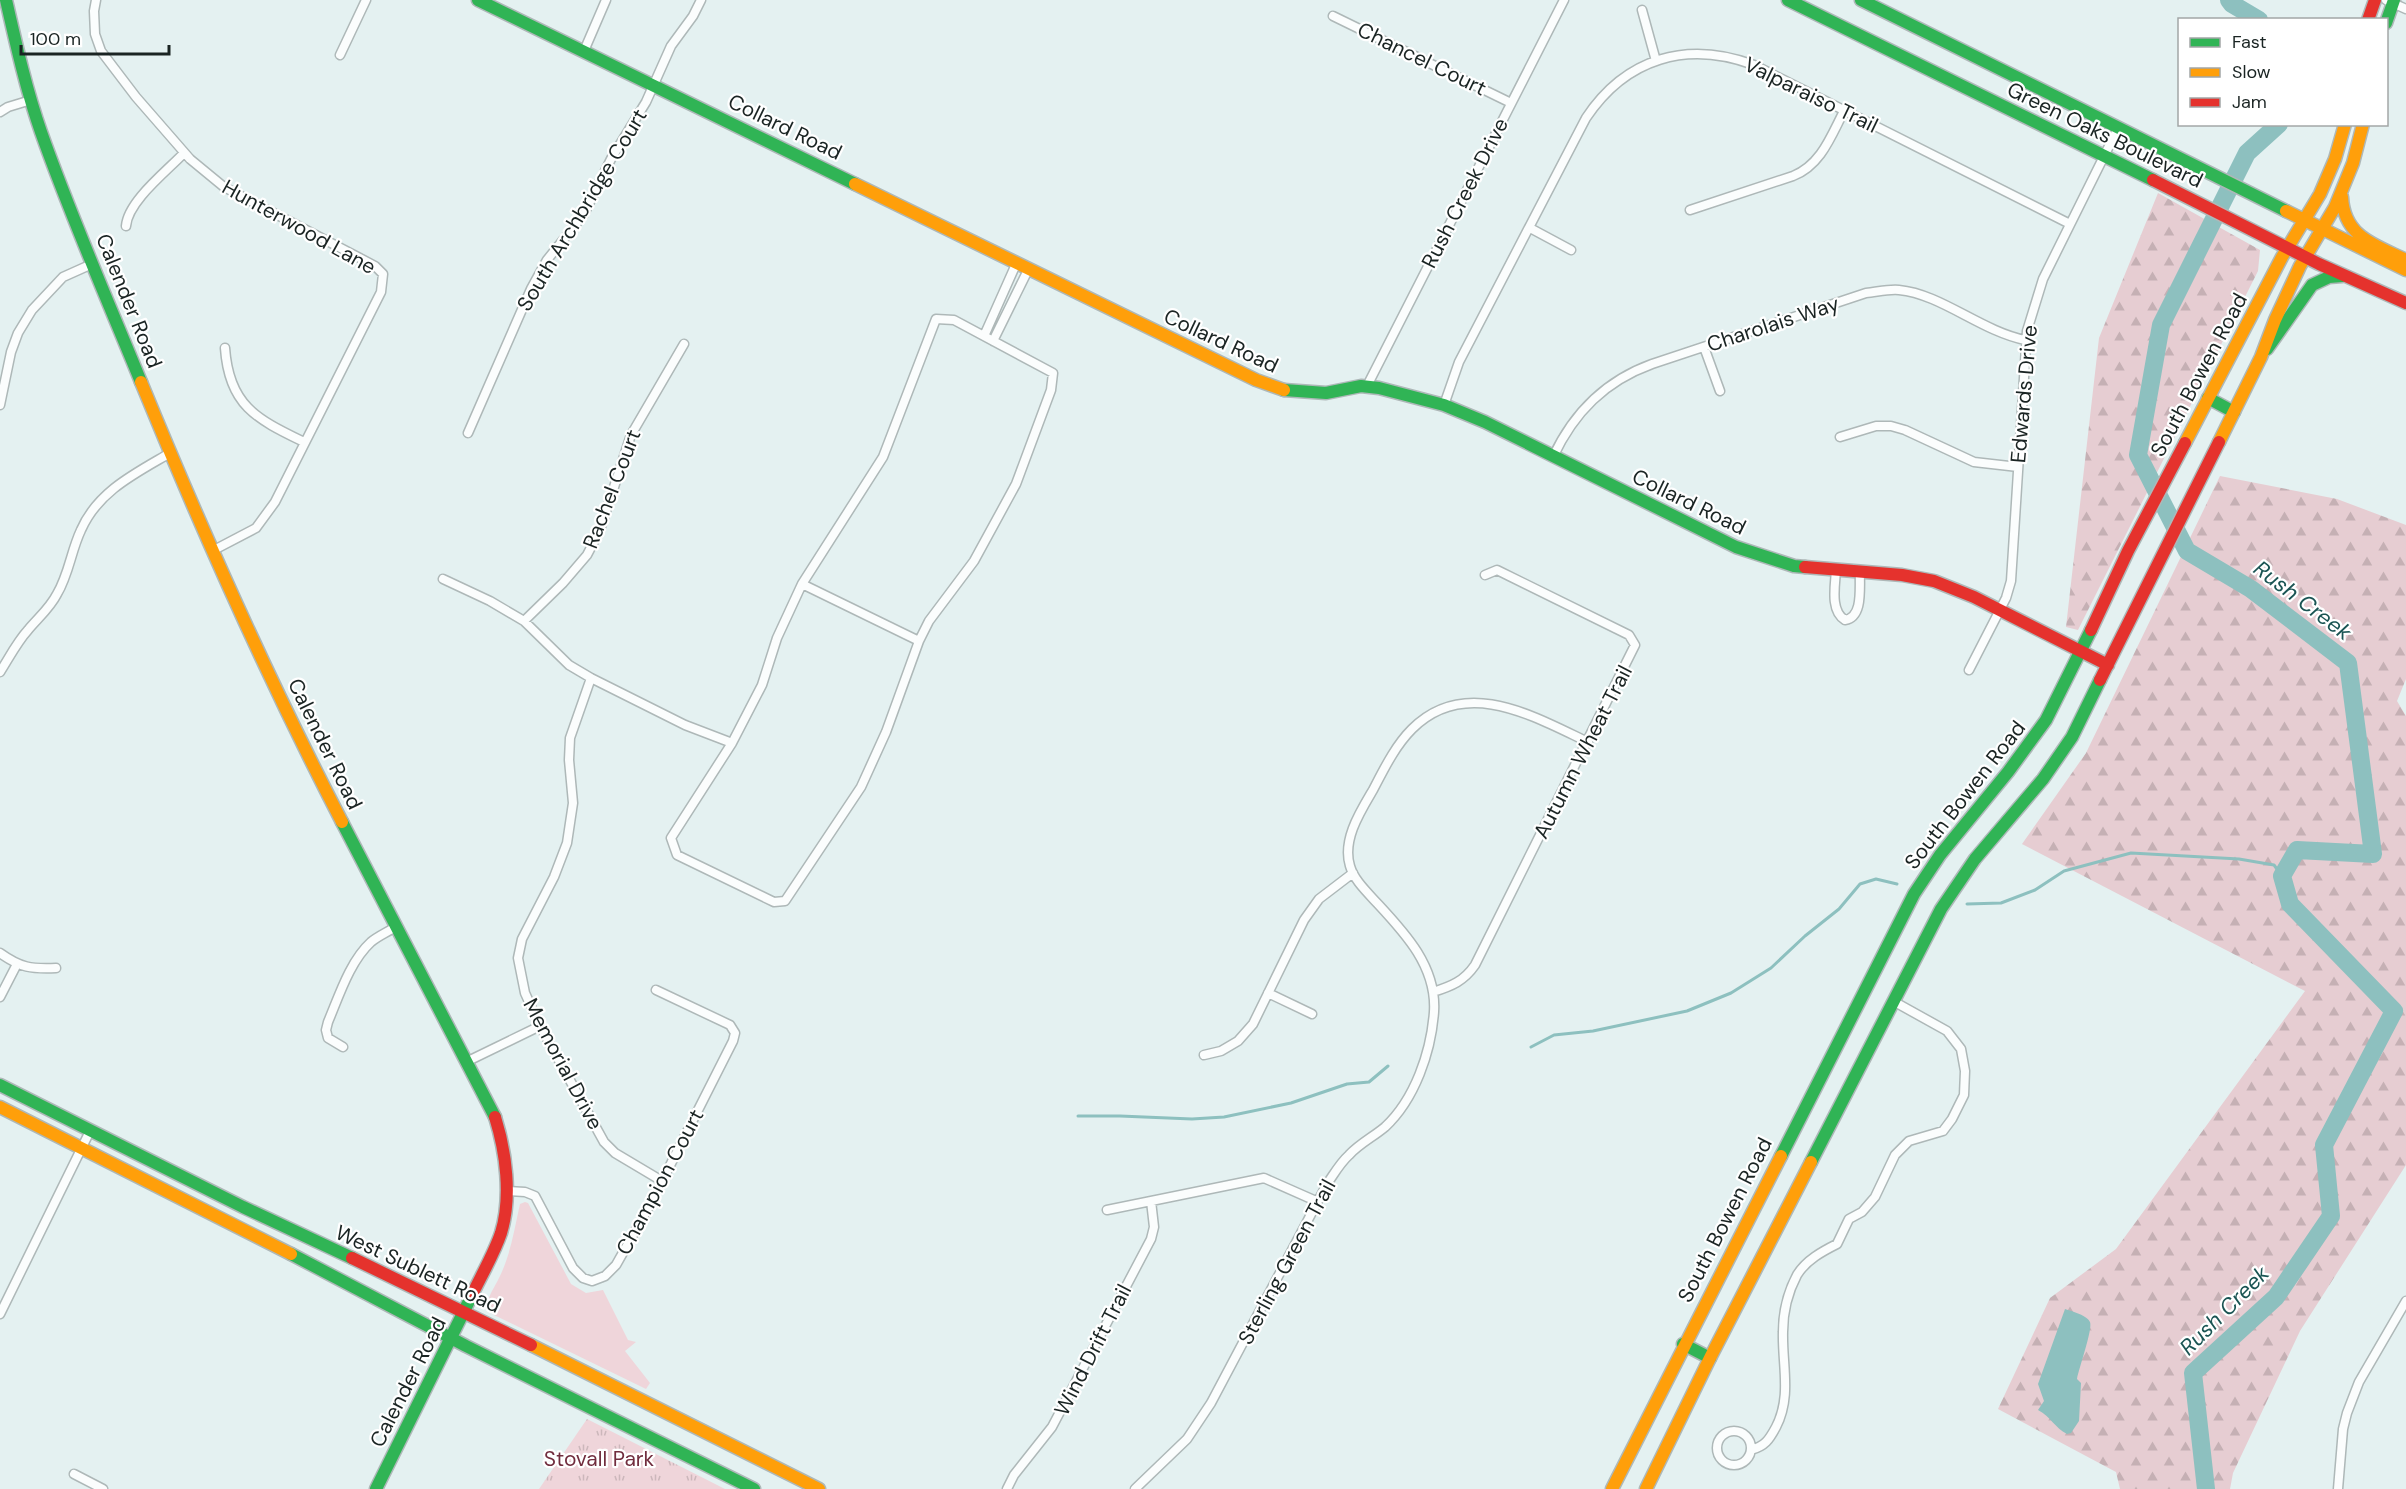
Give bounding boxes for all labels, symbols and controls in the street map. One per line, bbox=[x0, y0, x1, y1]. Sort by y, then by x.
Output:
street label: Chancel Court bbox=[1353, 16, 1491, 102]
scale bar bbox=[21, 18, 170, 56]
legend bbox=[2178, 18, 2388, 126]
text: 100 m bbox=[30, 27, 81, 51]
text: Fast bbox=[2232, 30, 2267, 54]
street label: Valparaiso Trail bbox=[1739, 50, 1883, 140]
text: Slow bbox=[2232, 60, 2271, 84]
street label: Green Oaks Boulevard bbox=[2003, 75, 2207, 195]
street label: Collard Road bbox=[723, 87, 847, 167]
text: Jam bbox=[2232, 90, 2267, 114]
street label: South Archbridge Court bbox=[510, 104, 654, 316]
street label: Rush Creek Drive bbox=[1415, 113, 1515, 273]
street label: Hunterwood Lane bbox=[217, 173, 381, 281]
street label: Calender Road bbox=[89, 230, 169, 372]
street label: South Bowen Road bbox=[2144, 288, 2254, 462]
street label: Charolais Way bbox=[1703, 289, 1843, 359]
street label: Collard Road bbox=[1159, 302, 1283, 380]
street label: Edwards Drive bbox=[2004, 324, 2044, 464]
street label: Rachel Court bbox=[576, 425, 648, 553]
street label: Collard Road bbox=[1627, 462, 1751, 542]
water label: Rush Creek bbox=[2248, 554, 2358, 647]
street label: Autumn Wheat Trail bbox=[1527, 660, 1639, 844]
street label: Calender Road bbox=[281, 674, 369, 814]
street label: South Bowen Road bbox=[1898, 715, 2032, 875]
street label: Memorial Drive bbox=[517, 993, 609, 1135]
street label: Champion Court bbox=[610, 1104, 710, 1260]
street label: South Bowen Road bbox=[1671, 1133, 1779, 1307]
street label: Sterling Green Trail bbox=[1232, 1175, 1342, 1349]
street label: West Sublett Road bbox=[331, 1218, 505, 1320]
water label: Rush Creek bbox=[2173, 1259, 2276, 1362]
street label: Wind Drift Trail bbox=[1048, 1280, 1138, 1420]
street label: Calender Road bbox=[363, 1312, 453, 1452]
park label: Stovall Park bbox=[544, 1445, 655, 1473]

